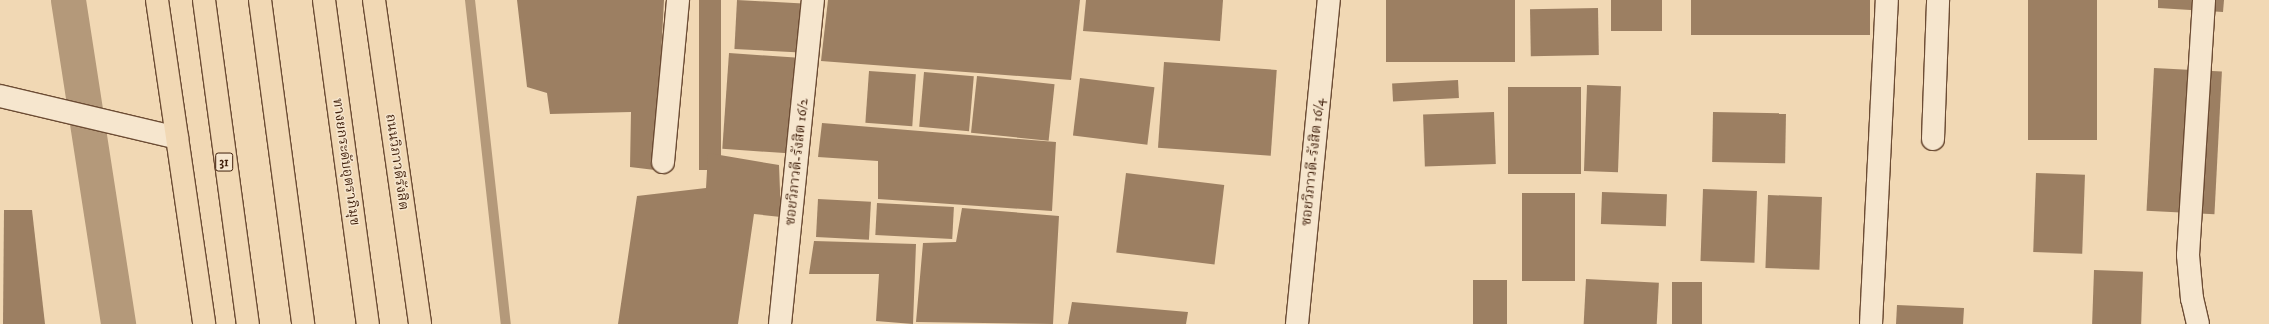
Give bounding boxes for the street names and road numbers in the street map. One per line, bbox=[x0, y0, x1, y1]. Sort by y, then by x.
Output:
street label: ทางยกระดับอุตราภิมุข bbox=[329, 97, 363, 227]
street label: ซอยวิภาวดี-รังสิต 16/4 bbox=[1298, 97, 1328, 227]
street label: ซอยวิภาวดี-รังสิต 16/2 bbox=[782, 98, 812, 226]
street label: ถนนวิภาวดีรังสิต bbox=[382, 113, 412, 211]
road number: 31 bbox=[215, 151, 233, 173]

